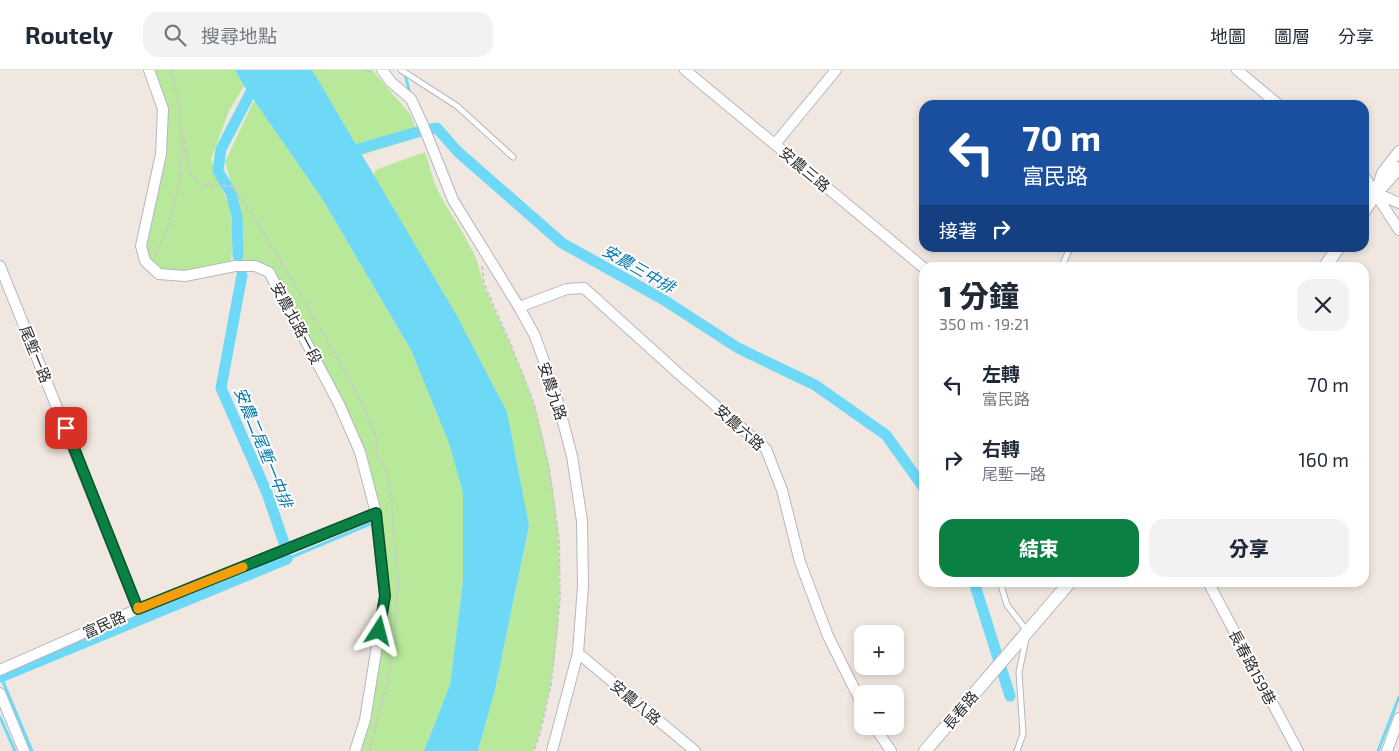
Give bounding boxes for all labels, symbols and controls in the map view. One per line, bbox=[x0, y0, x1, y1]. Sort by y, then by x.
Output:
search box bbox=[143, 12, 493, 57]
text: Routely bbox=[25, 20, 113, 49]
icon: search bbox=[161, 21, 189, 49]
text: 搜尋地點 bbox=[201, 24, 277, 47]
text: 地圖 bbox=[1210, 25, 1246, 47]
text: 圖層 bbox=[1274, 25, 1310, 47]
text: 分享 bbox=[1338, 25, 1374, 47]
text: 70 m bbox=[1022, 116, 1101, 158]
icon: left bbox=[939, 120, 1004, 185]
street label: 安農三路 bbox=[776, 143, 834, 195]
text: 富民路 bbox=[1022, 162, 1088, 188]
icon: right bbox=[987, 215, 1015, 243]
text: 接著 bbox=[939, 219, 977, 242]
water label: 安農三中排 bbox=[600, 240, 680, 297]
text: 1 分鐘 bbox=[939, 277, 1019, 313]
street label: 安農北路一段 bbox=[268, 279, 326, 367]
button: close bbox=[1297, 279, 1349, 331]
text: 350 m · 19:21 bbox=[939, 314, 1029, 333]
street label: 尾塹一路 bbox=[16, 323, 56, 385]
street label: 安農九路 bbox=[535, 360, 571, 422]
text: 左轉 bbox=[982, 362, 1020, 385]
icon: left bbox=[939, 371, 967, 399]
text: 70 m bbox=[1307, 373, 1349, 396]
water label: 安農二尾塹一中排 bbox=[231, 384, 298, 512]
text: 富民路 bbox=[982, 389, 1030, 408]
street label: 安農六路 bbox=[712, 400, 768, 454]
pin bbox=[45, 407, 87, 449]
icon: arrive bbox=[52, 414, 80, 442]
text: 右轉 bbox=[982, 437, 1020, 460]
icon: right bbox=[939, 446, 967, 474]
text: 160 m bbox=[1298, 448, 1349, 471]
text: 尾塹一路 bbox=[982, 464, 1046, 483]
button: 結束 bbox=[939, 519, 1139, 577]
button: 分享 bbox=[1149, 519, 1349, 577]
position arrow bbox=[352, 604, 404, 656]
street label: 富民路 bbox=[80, 607, 128, 641]
map controls bbox=[854, 625, 904, 735]
button: + bbox=[854, 625, 904, 675]
street label: 長春路159巷 bbox=[1226, 626, 1280, 708]
street label: 安農八路 bbox=[607, 676, 665, 728]
button: − bbox=[854, 685, 904, 735]
street label: 長春路 bbox=[939, 687, 981, 733]

